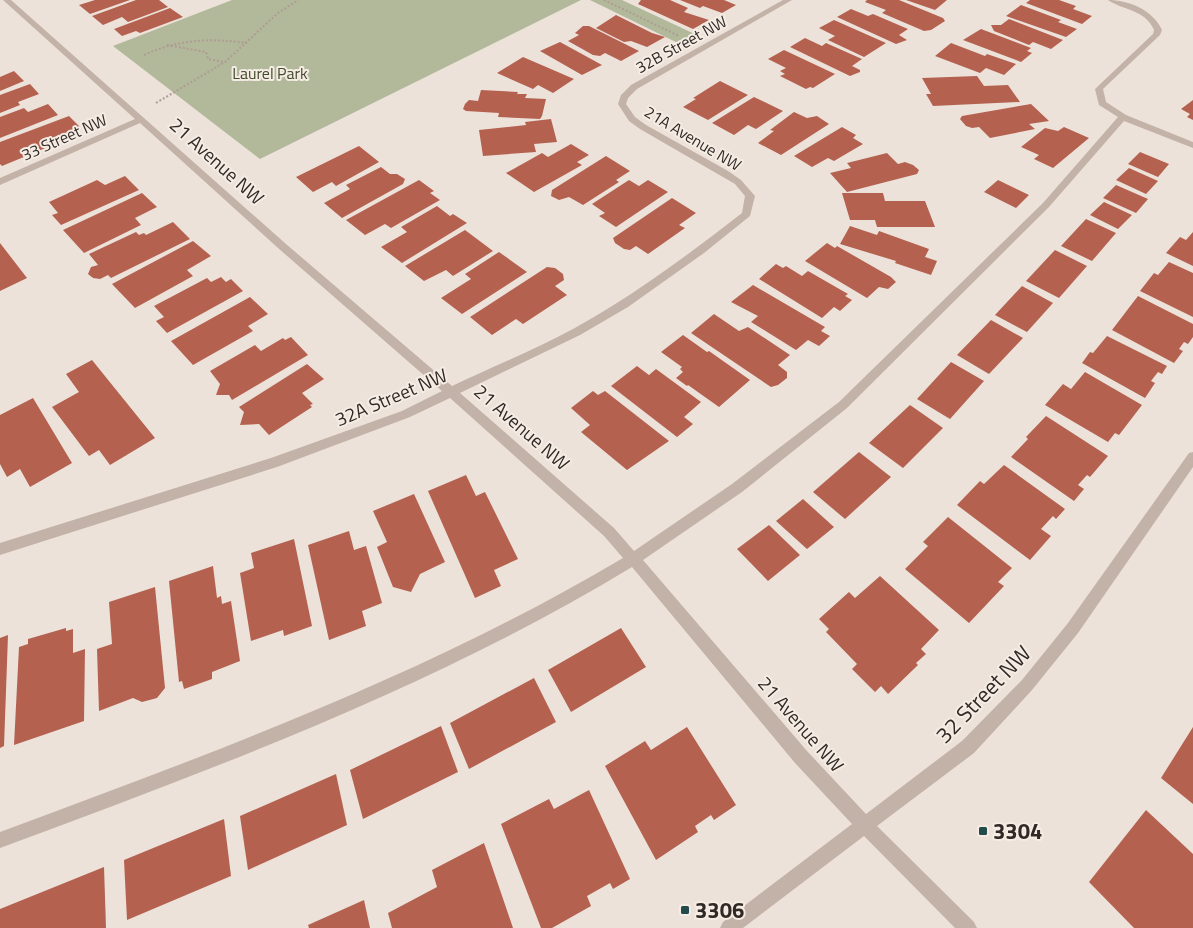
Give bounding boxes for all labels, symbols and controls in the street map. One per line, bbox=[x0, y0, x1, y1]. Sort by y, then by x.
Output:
street label: 32B Street NW bbox=[631, 9, 731, 79]
park label: Laurel Park bbox=[232, 61, 308, 85]
street label: 21A Avenue NW bbox=[640, 100, 746, 176]
street label: 33 Street NW bbox=[17, 107, 111, 167]
street label: 21 Avenue NW bbox=[164, 110, 271, 211]
street label: 32A Street NW bbox=[330, 360, 452, 433]
street label: 21 Avenue NW bbox=[468, 377, 577, 477]
street label: 32 Street NW bbox=[927, 637, 1039, 751]
street label: 21 Avenue NW bbox=[751, 669, 851, 778]
place label: 3304 bbox=[993, 814, 1042, 848]
marker: 3304 bbox=[977, 825, 989, 837]
place label: 3306 bbox=[695, 893, 744, 927]
marker: 3306 bbox=[679, 904, 691, 916]

